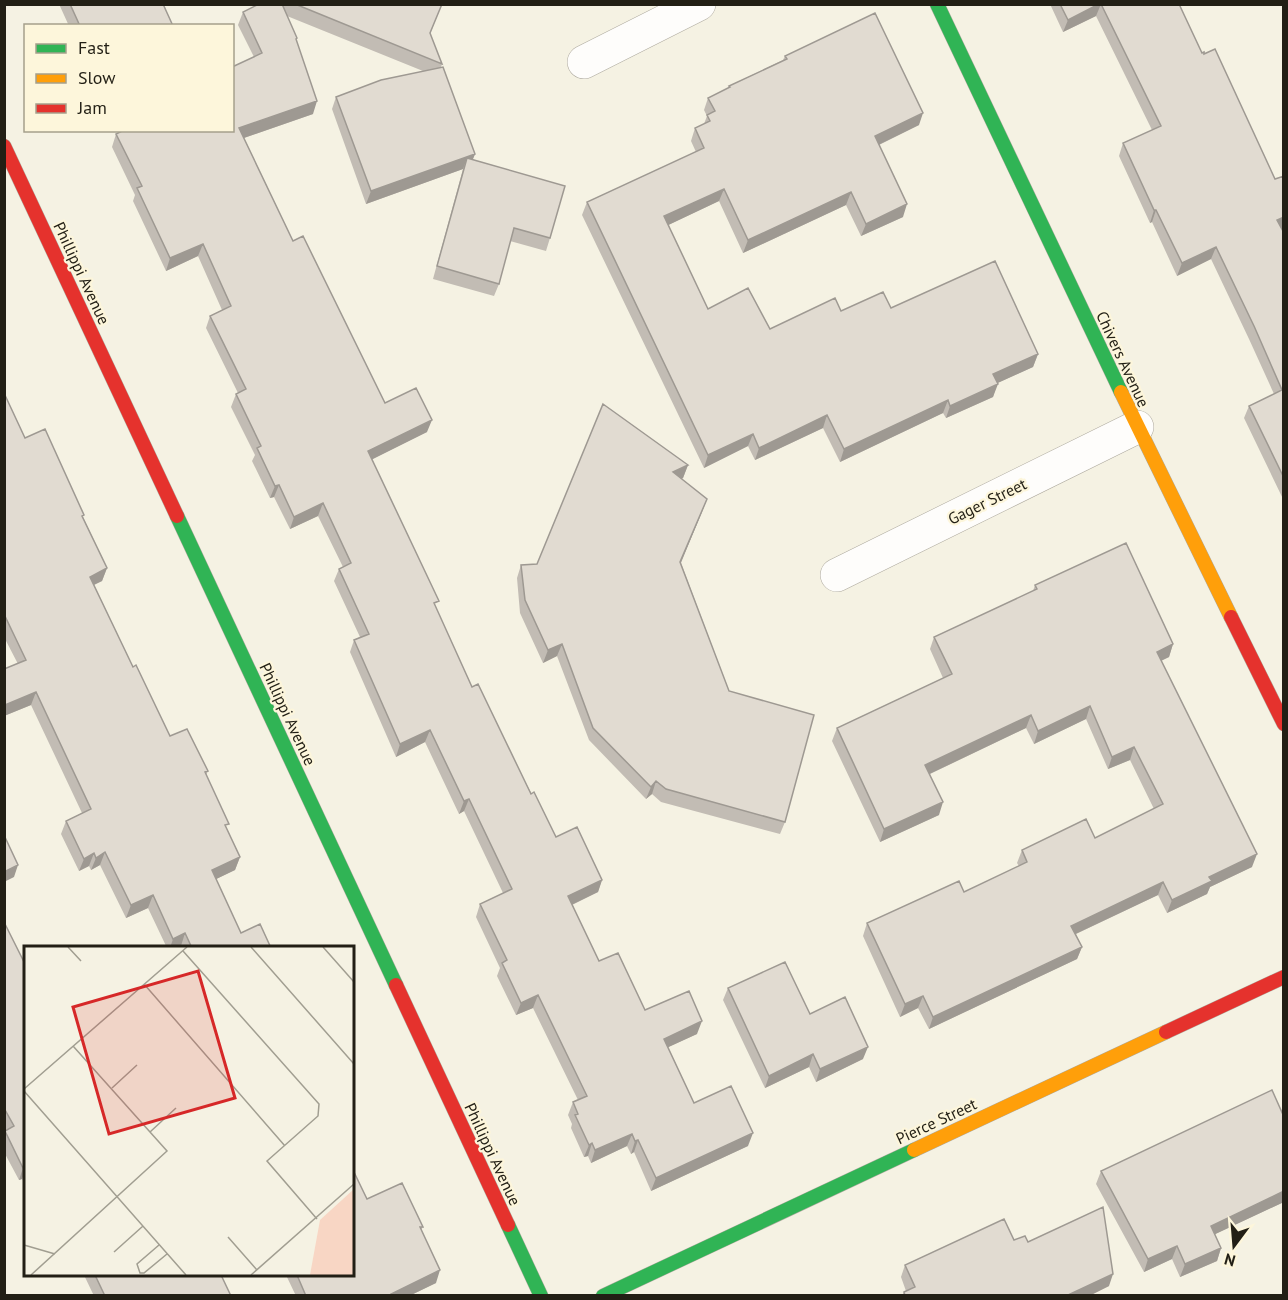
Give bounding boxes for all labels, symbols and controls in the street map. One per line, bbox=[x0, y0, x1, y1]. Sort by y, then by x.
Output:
legend bbox=[24, 24, 234, 132]
text: Fast bbox=[78, 36, 110, 59]
text: Slow bbox=[78, 66, 116, 89]
text: Jam bbox=[77, 96, 107, 119]
street label: Phillippi Avenue bbox=[49, 218, 115, 328]
street label: Chivers Avenue bbox=[1092, 308, 1154, 410]
street label: Gager Street bbox=[944, 473, 1030, 529]
street label: Phillippi Avenue bbox=[255, 659, 321, 769]
inset map bbox=[24, 946, 354, 1276]
street label: Pierce Street bbox=[892, 1093, 980, 1148]
street label: Phillippi Avenue bbox=[460, 1099, 526, 1209]
north arrow bbox=[1204, 1216, 1264, 1276]
text: N bbox=[1222, 1249, 1238, 1271]

